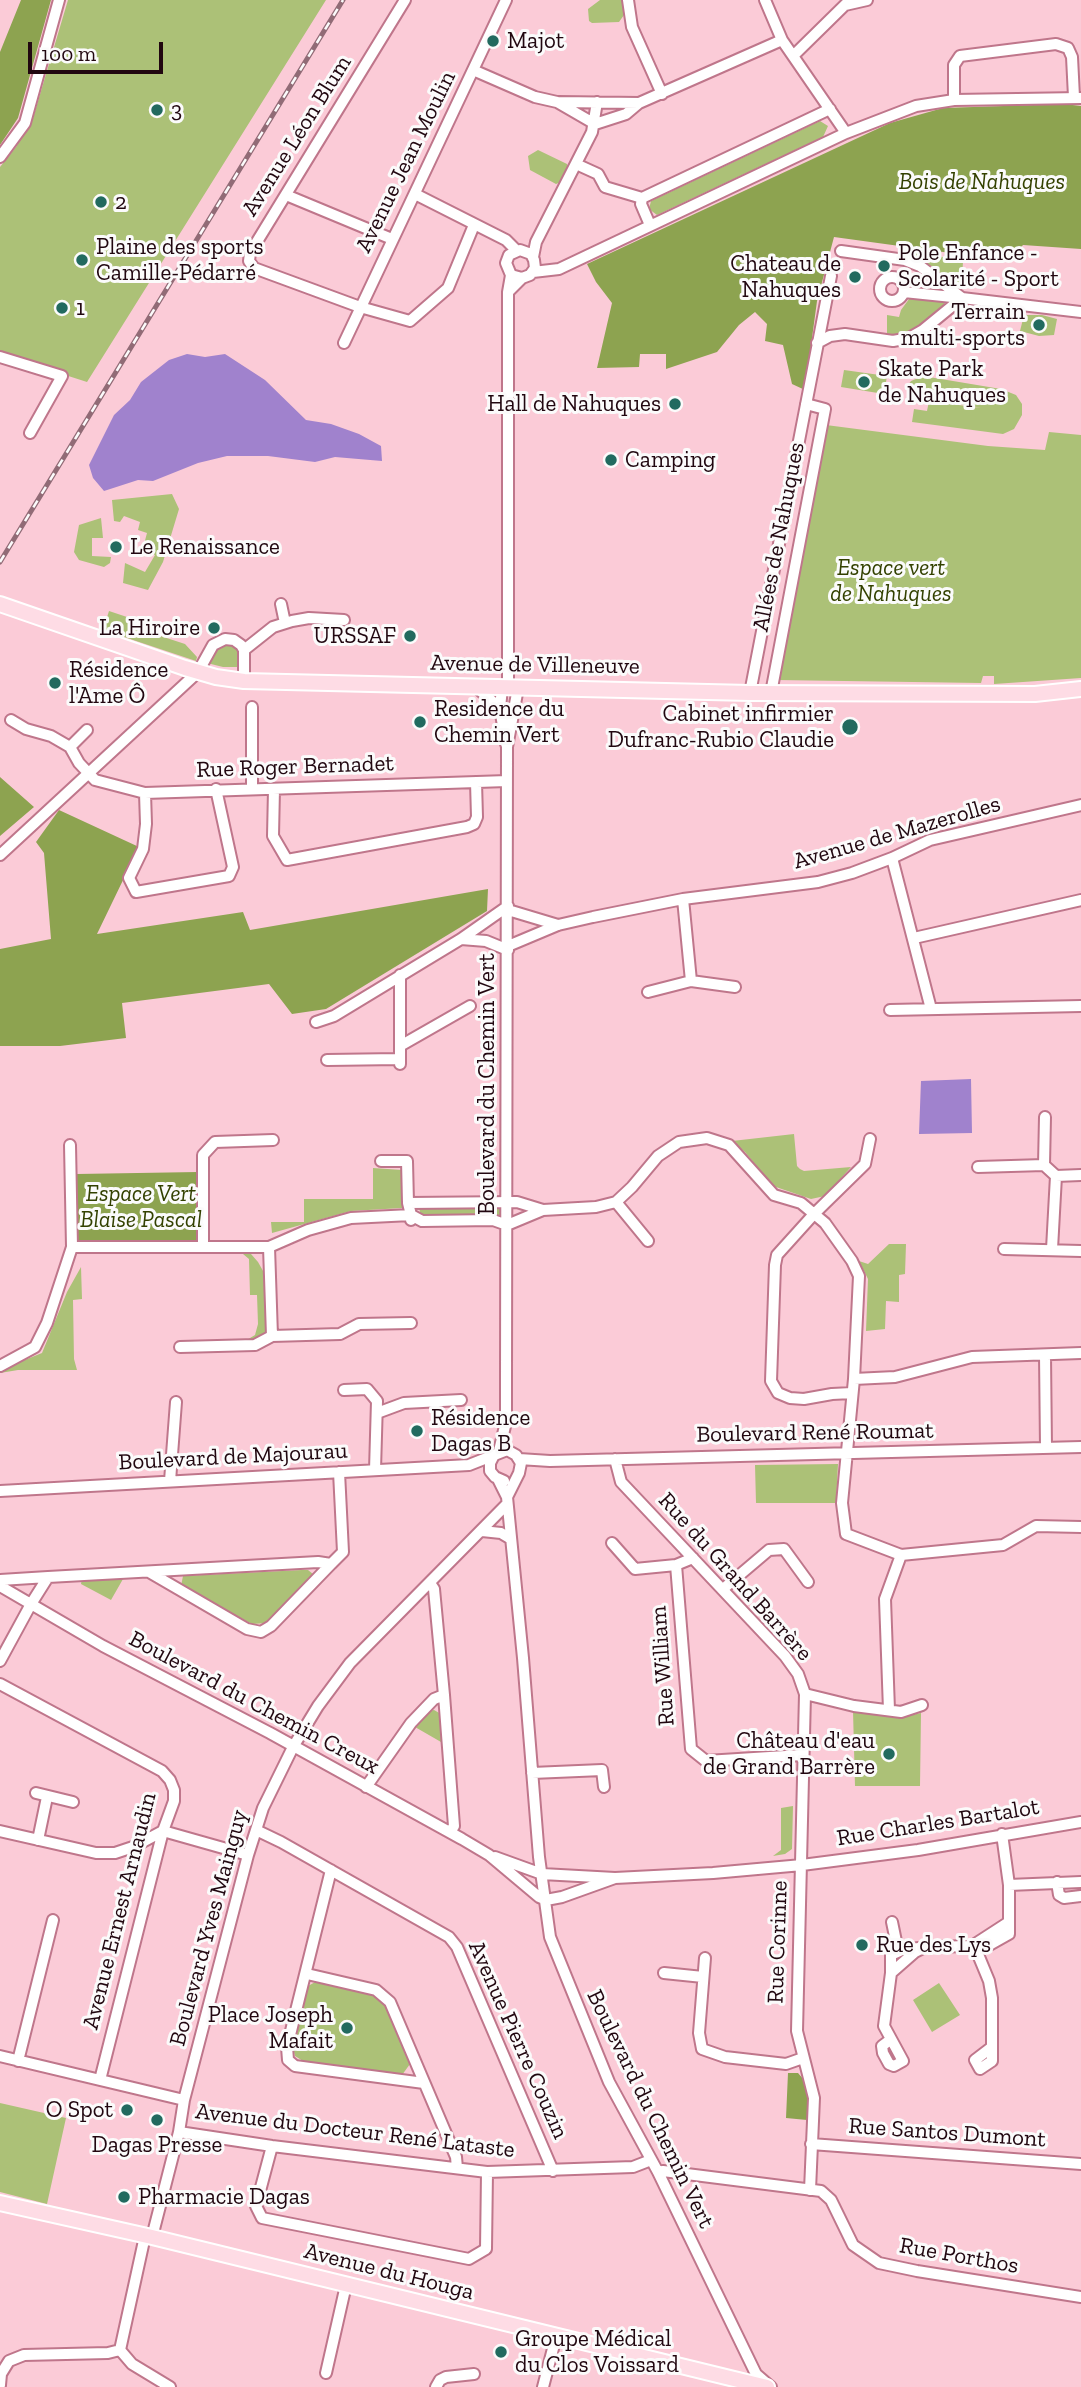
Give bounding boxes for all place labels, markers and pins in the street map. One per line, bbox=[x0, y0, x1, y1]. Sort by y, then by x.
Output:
place label: Majot bbox=[507, 27, 564, 55]
marker: Majot bbox=[485, 33, 501, 49]
place label: 3 bbox=[171, 96, 182, 124]
marker: 3 bbox=[149, 102, 165, 118]
place label: 2 bbox=[115, 188, 127, 216]
marker: 2 bbox=[93, 194, 109, 210]
place label: Plaine des sports Camille-Pédarré bbox=[96, 233, 264, 287]
place label: Pole Enfance - Scolarité - Sport bbox=[898, 239, 1059, 293]
place label: Chateau de Nahuques bbox=[730, 250, 841, 304]
marker: Plaine des sports Camille-Pédarré bbox=[74, 252, 90, 268]
marker: Pole Enfance - Scolarité - Sport bbox=[876, 258, 892, 274]
marker: Chateau de Nahuques bbox=[847, 269, 863, 285]
place label: 1 bbox=[76, 294, 85, 322]
place label: Terrain multi-sports bbox=[901, 298, 1025, 352]
marker: 1 bbox=[54, 300, 70, 316]
marker: Terrain multi-sports bbox=[1031, 317, 1047, 333]
place label: Skate Park de Nahuques bbox=[878, 355, 1006, 409]
marker: Skate Park de Nahuques bbox=[856, 374, 872, 390]
place label: Hall de Nahuques bbox=[487, 390, 661, 418]
marker: Hall de Nahuques bbox=[667, 396, 683, 412]
place label: Camping bbox=[625, 446, 716, 474]
marker: Camping bbox=[603, 452, 619, 468]
place label: Le Renaissance bbox=[130, 533, 280, 561]
marker: Le Renaissance bbox=[108, 539, 124, 555]
place label: La Hiroire bbox=[99, 614, 200, 642]
marker: La Hiroire bbox=[206, 620, 222, 636]
place label: URSSAF bbox=[313, 622, 396, 650]
marker: URSSAF bbox=[402, 628, 418, 644]
place label: Résidence l'Ame Ô bbox=[69, 656, 168, 710]
marker: Résidence l'Ame Ô bbox=[47, 675, 63, 691]
place label: Residence du Chemin Vert bbox=[434, 695, 564, 749]
place label: Cabinet infirmier Dufranc-Rubio Claudie bbox=[608, 700, 834, 754]
marker: Residence du Chemin Vert bbox=[412, 714, 428, 730]
marker: Cabinet infirmier Dufranc-Rubio Claudie bbox=[840, 717, 860, 737]
place label: Résidence Dagas B bbox=[431, 1404, 530, 1458]
marker: Résidence Dagas B bbox=[409, 1423, 425, 1439]
place label: Château d'eau de Grand Barrère bbox=[703, 1727, 875, 1781]
marker: Château d'eau de Grand Barrère bbox=[881, 1746, 897, 1762]
place label: Rue des Lys bbox=[876, 1931, 991, 1959]
marker: Rue des Lys bbox=[854, 1937, 870, 1953]
place label: Place Joseph Mafait bbox=[208, 2001, 333, 2055]
marker: Place Joseph Mafait bbox=[339, 2020, 355, 2036]
place label: O Spot bbox=[46, 2096, 113, 2124]
marker: O Spot bbox=[119, 2102, 135, 2118]
marker: Dagas Presse bbox=[149, 2112, 165, 2128]
place label: Dagas Presse bbox=[92, 2131, 222, 2159]
place label: Pharmacie Dagas bbox=[138, 2183, 310, 2211]
marker: Pharmacie Dagas bbox=[116, 2189, 132, 2205]
place label: Groupe Médical du Clos Voissard bbox=[515, 2325, 679, 2379]
marker: Groupe Médical du Clos Voissard bbox=[493, 2344, 509, 2360]

